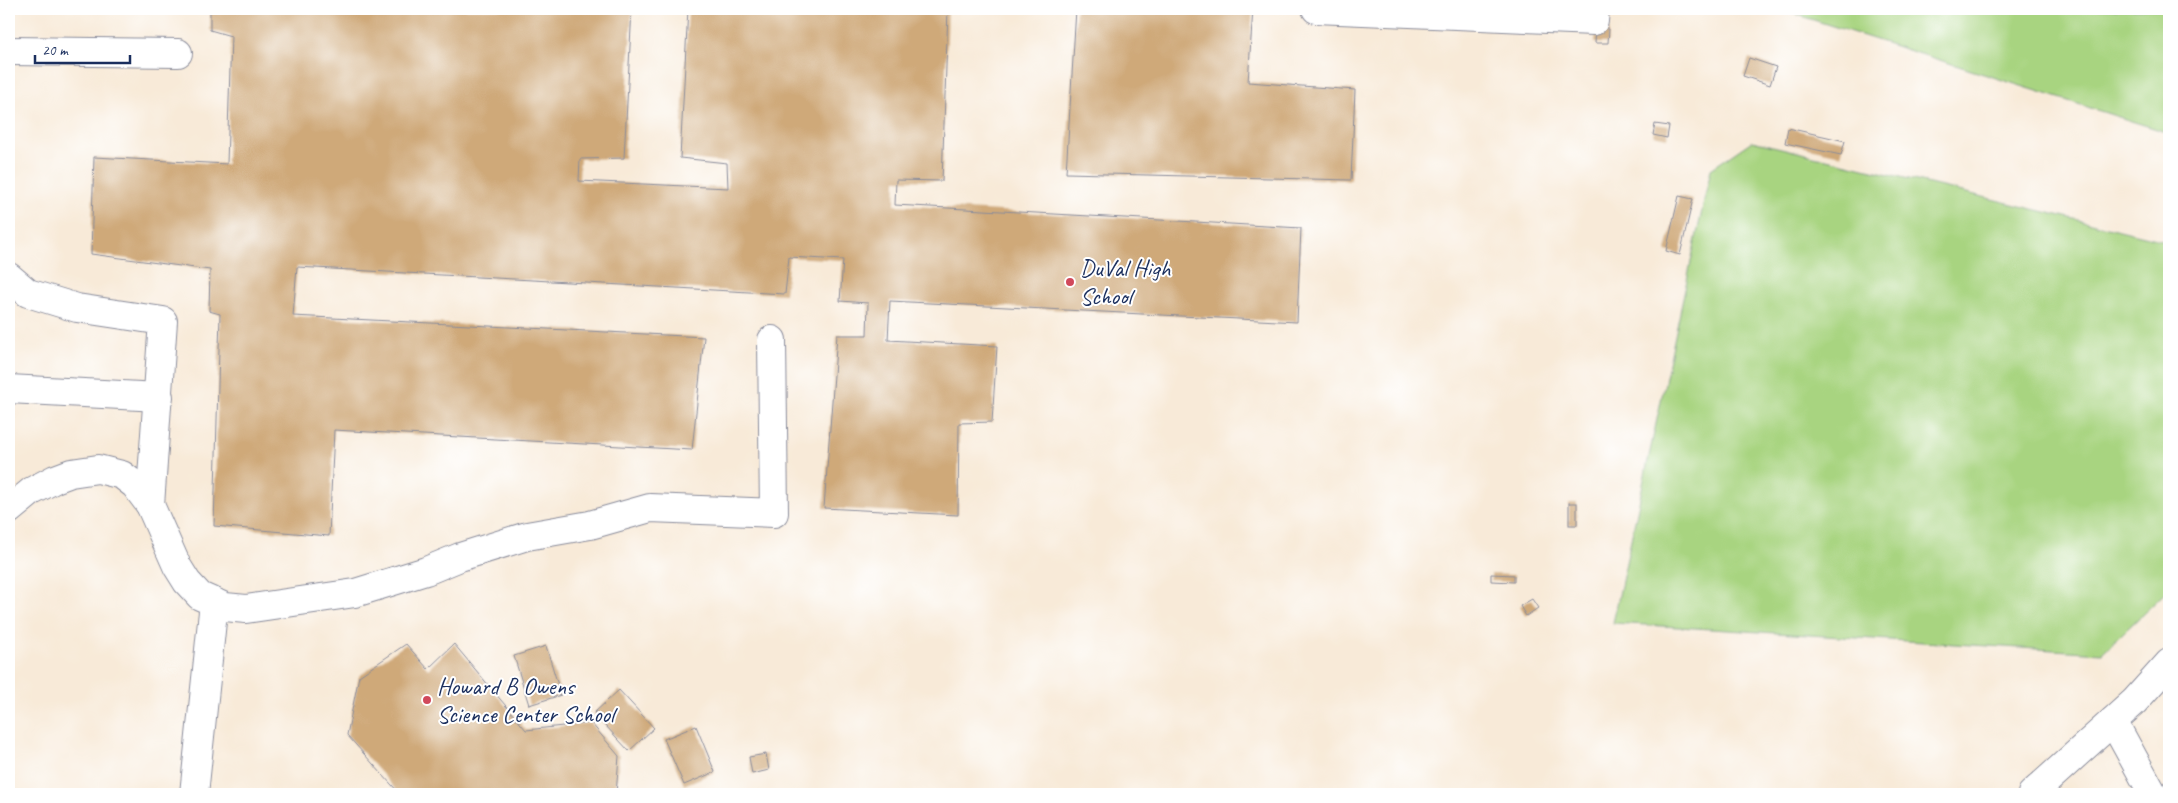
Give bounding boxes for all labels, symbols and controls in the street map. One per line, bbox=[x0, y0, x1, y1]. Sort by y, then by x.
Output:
scale bar bbox=[35, 32, 130, 64]
text: 20 m bbox=[42, 41, 69, 60]
place label: DuVal High School bbox=[1080, 253, 1172, 311]
marker: DuVal High School bbox=[1064, 276, 1076, 288]
place label: Howard B Owens Science Center School bbox=[437, 671, 618, 729]
marker: Howard B Owens Science Center School bbox=[421, 694, 433, 706]

